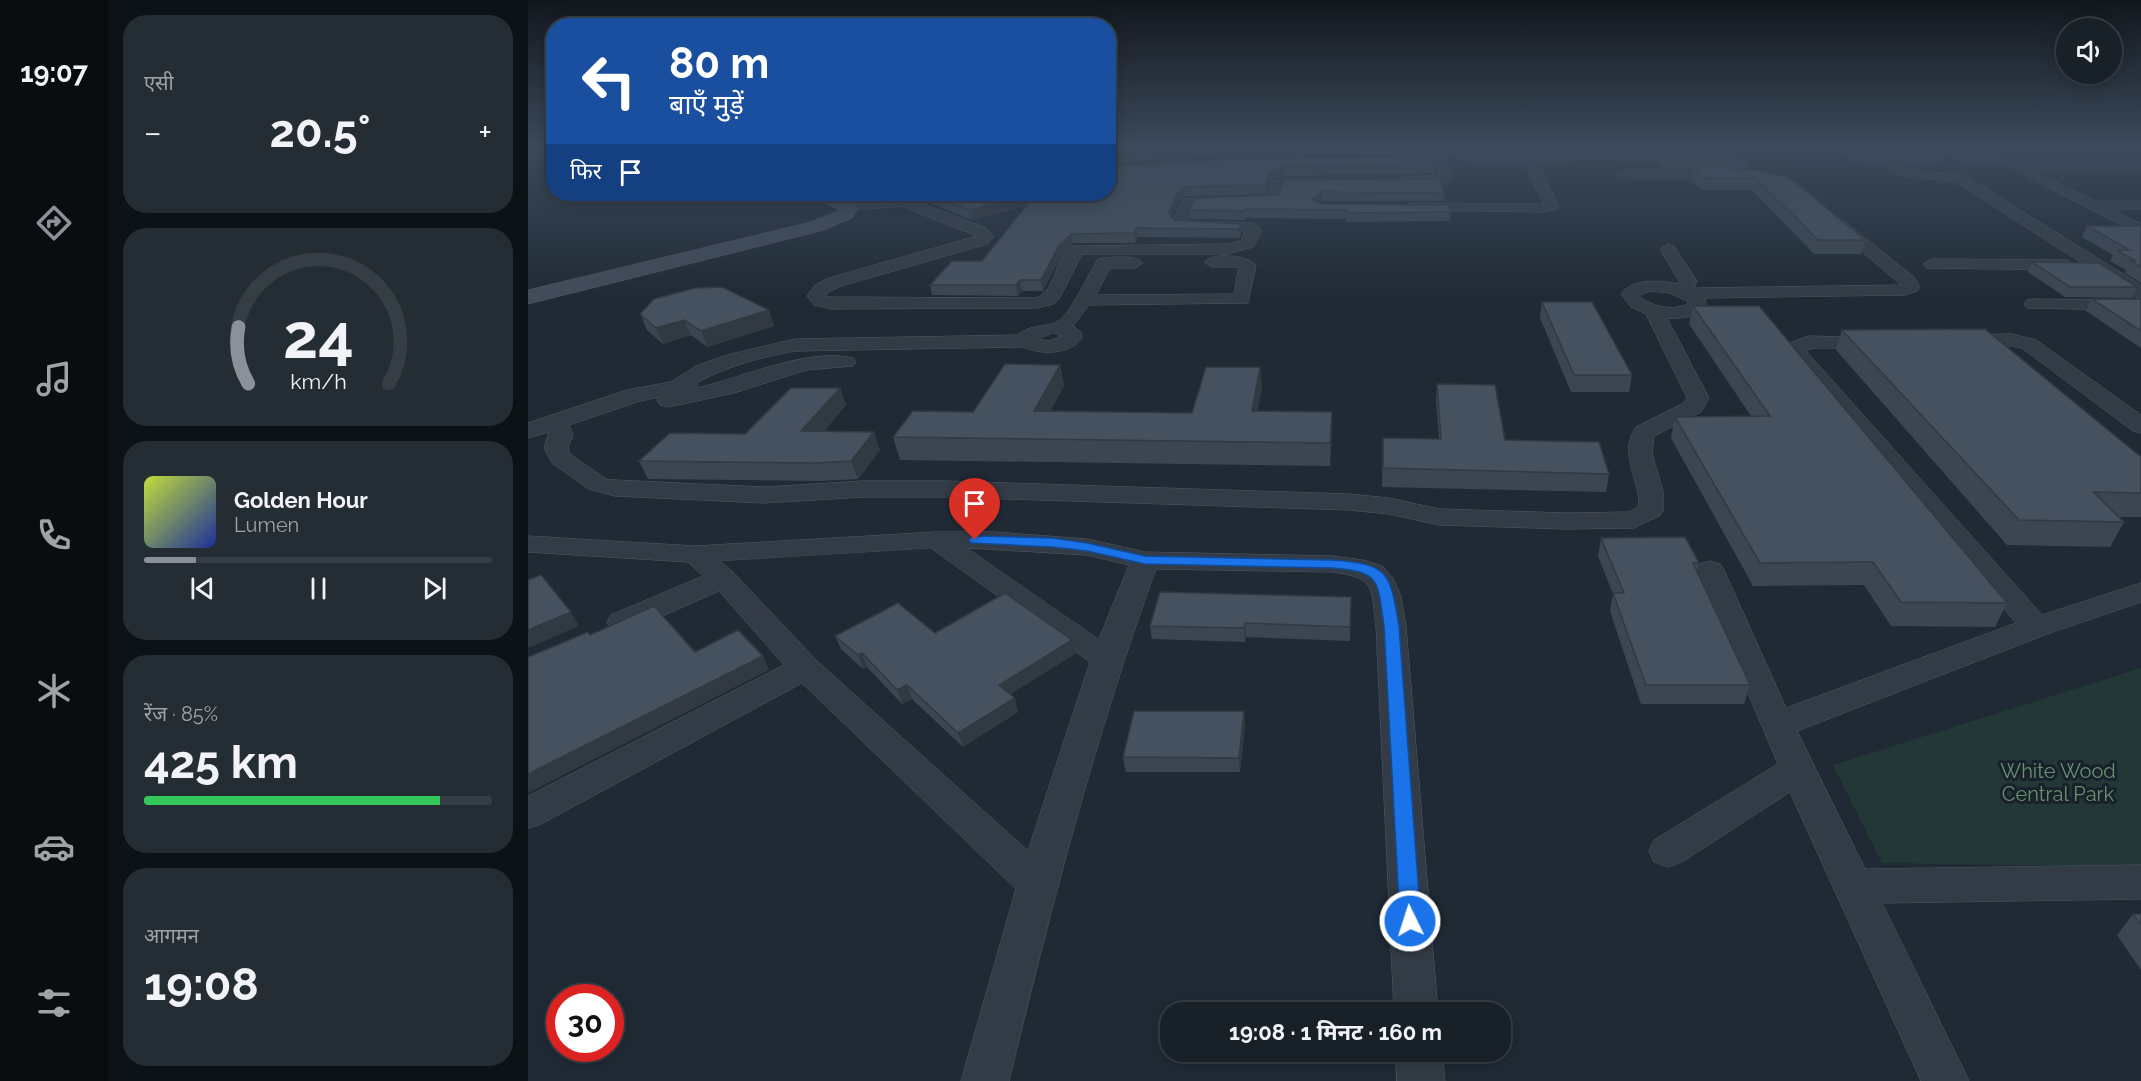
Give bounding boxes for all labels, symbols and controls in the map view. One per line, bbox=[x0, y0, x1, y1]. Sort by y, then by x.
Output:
map controls bbox=[2056, 18, 2122, 84]
button: sound bbox=[2056, 18, 2122, 84]
text: 80 m bbox=[669, 39, 769, 88]
icon: left bbox=[570, 42, 648, 120]
text: 19:07 bbox=[20, 57, 88, 88]
text: एसी bbox=[144, 71, 174, 95]
text: बाएँ मुड़ें bbox=[669, 89, 744, 120]
text: 20.5° bbox=[270, 105, 370, 158]
text: − bbox=[144, 113, 162, 152]
text: + bbox=[478, 113, 492, 152]
icon: arrive bbox=[614, 156, 647, 189]
text: फिर bbox=[570, 158, 602, 184]
icon: directions bbox=[33, 202, 75, 244]
text: 24 bbox=[283, 299, 353, 373]
icon: music bbox=[33, 358, 75, 400]
text: km/h bbox=[290, 370, 346, 395]
pin bbox=[949, 478, 1000, 540]
text: Golden Hour bbox=[234, 487, 368, 513]
icon: arrive bbox=[958, 487, 991, 520]
text: Lumen bbox=[234, 513, 299, 537]
icon: phone bbox=[33, 514, 75, 556]
icon: previous bbox=[186, 572, 219, 605]
icon: pause bbox=[302, 572, 335, 605]
icon: next bbox=[418, 572, 451, 605]
icon: climate bbox=[33, 670, 75, 712]
text: रेंज · 85% bbox=[144, 702, 218, 726]
text: 425 km bbox=[144, 736, 298, 789]
park label: White Wood Central Park bbox=[2000, 759, 2116, 806]
icon: car bbox=[33, 826, 75, 868]
position arrow bbox=[1378, 889, 1442, 953]
text: आगमन bbox=[144, 924, 199, 948]
text: 19:08 bbox=[144, 958, 259, 1011]
icon: filters bbox=[33, 982, 75, 1024]
speed limit sign: 30 bbox=[546, 984, 624, 1062]
text: 19:08 · 1 मिनट · 160 m bbox=[1229, 1019, 1442, 1045]

